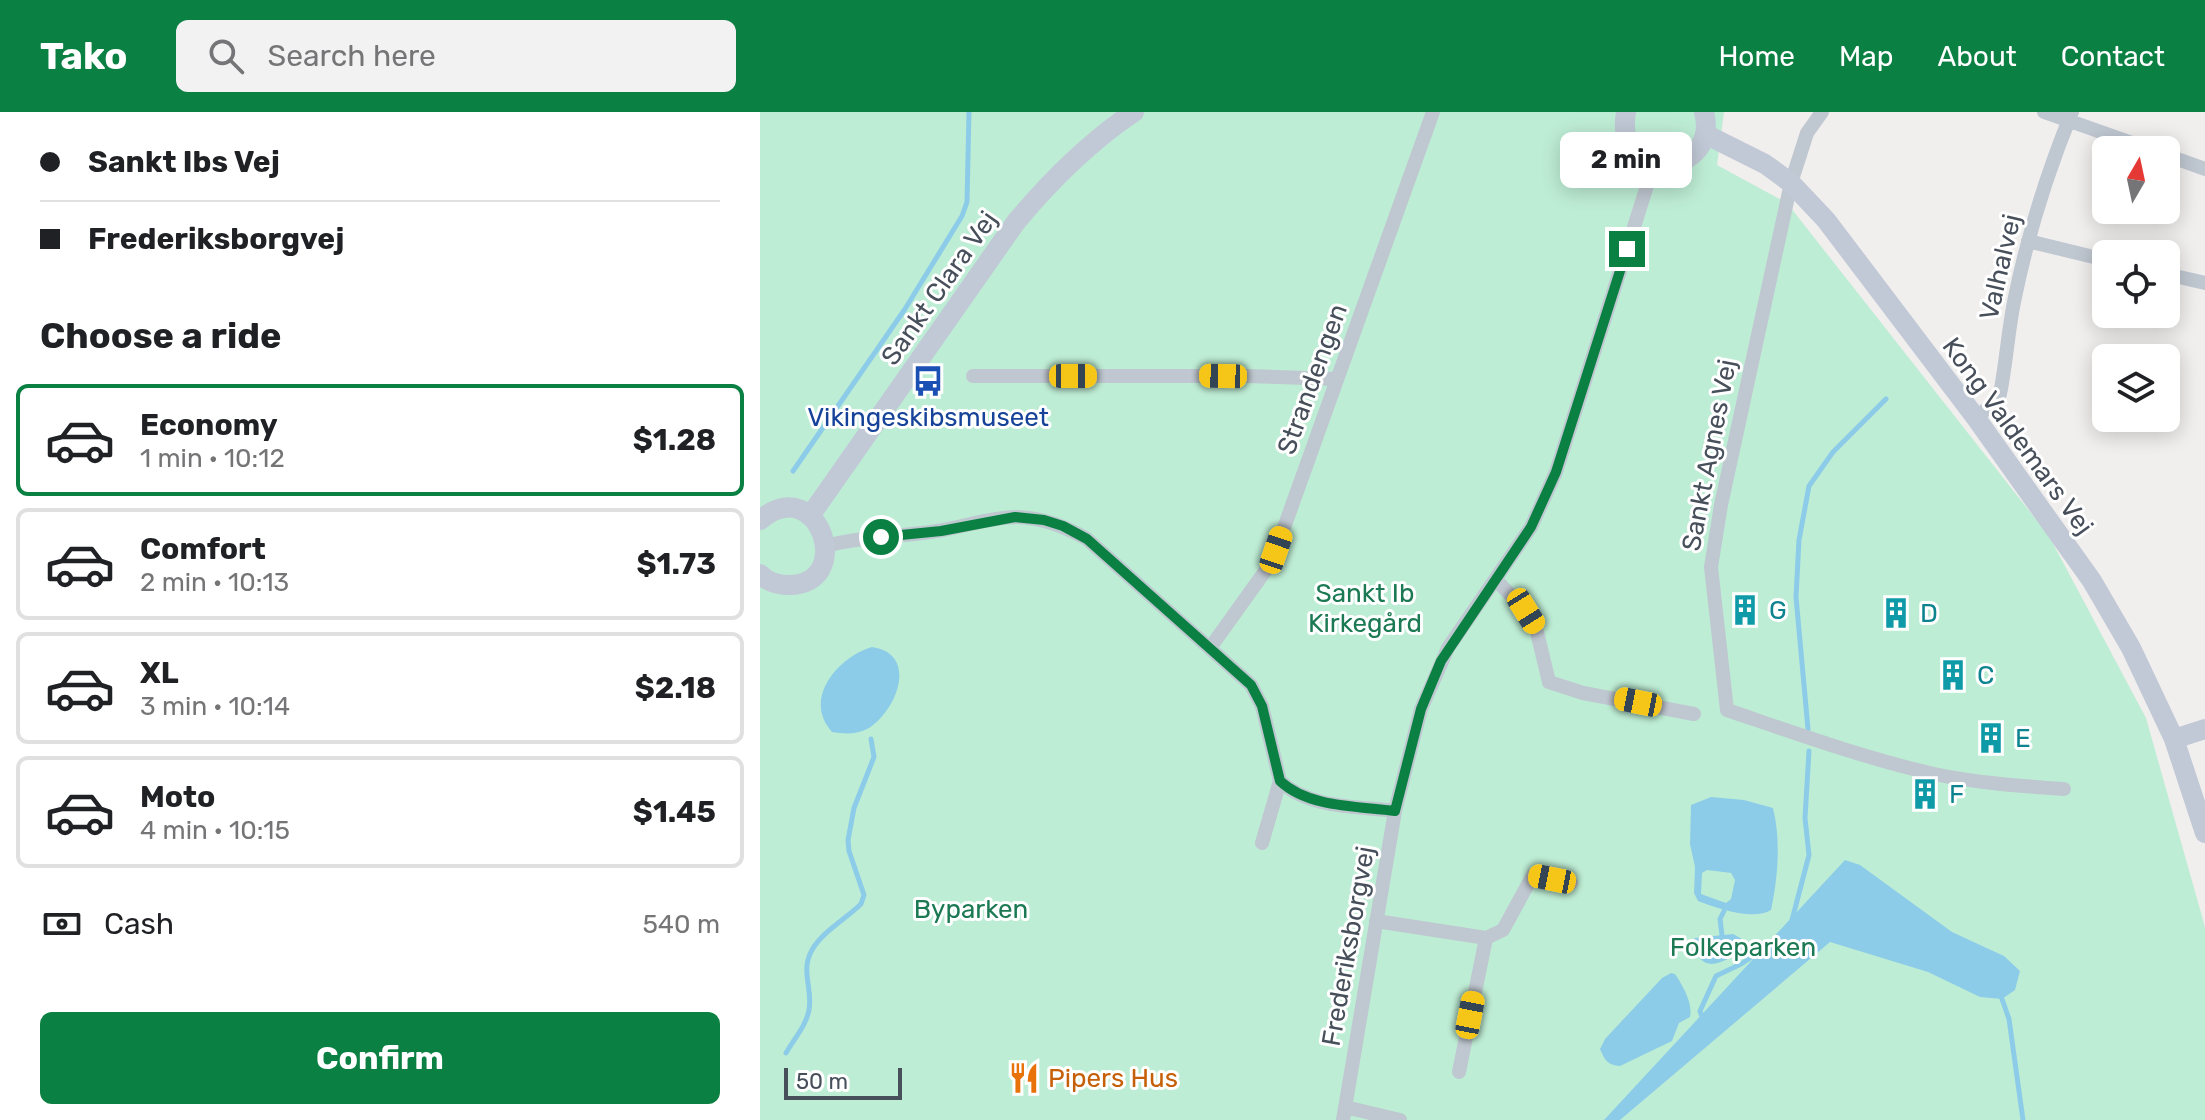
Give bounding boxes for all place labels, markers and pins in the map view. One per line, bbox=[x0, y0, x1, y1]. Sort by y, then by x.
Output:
bus stop icon: Vikingeskibsmuseet bbox=[911, 364, 945, 398]
place label: Vikingeskibsmuseet bbox=[807, 402, 1049, 433]
building icon: G bbox=[1728, 593, 1762, 627]
place label: G bbox=[1769, 595, 1787, 626]
building icon: D bbox=[1879, 596, 1913, 630]
place label: D bbox=[1920, 598, 1938, 629]
building icon: C bbox=[1936, 658, 1970, 692]
place label: C bbox=[1977, 660, 1994, 691]
building icon: E bbox=[1974, 721, 2008, 755]
place label: E bbox=[2015, 723, 2031, 754]
building icon: F bbox=[1908, 777, 1942, 811]
place label: F bbox=[1949, 779, 1964, 810]
restaurant icon: Pipers Hus bbox=[1007, 1061, 1041, 1095]
place label: Pipers Hus bbox=[1048, 1063, 1178, 1094]

